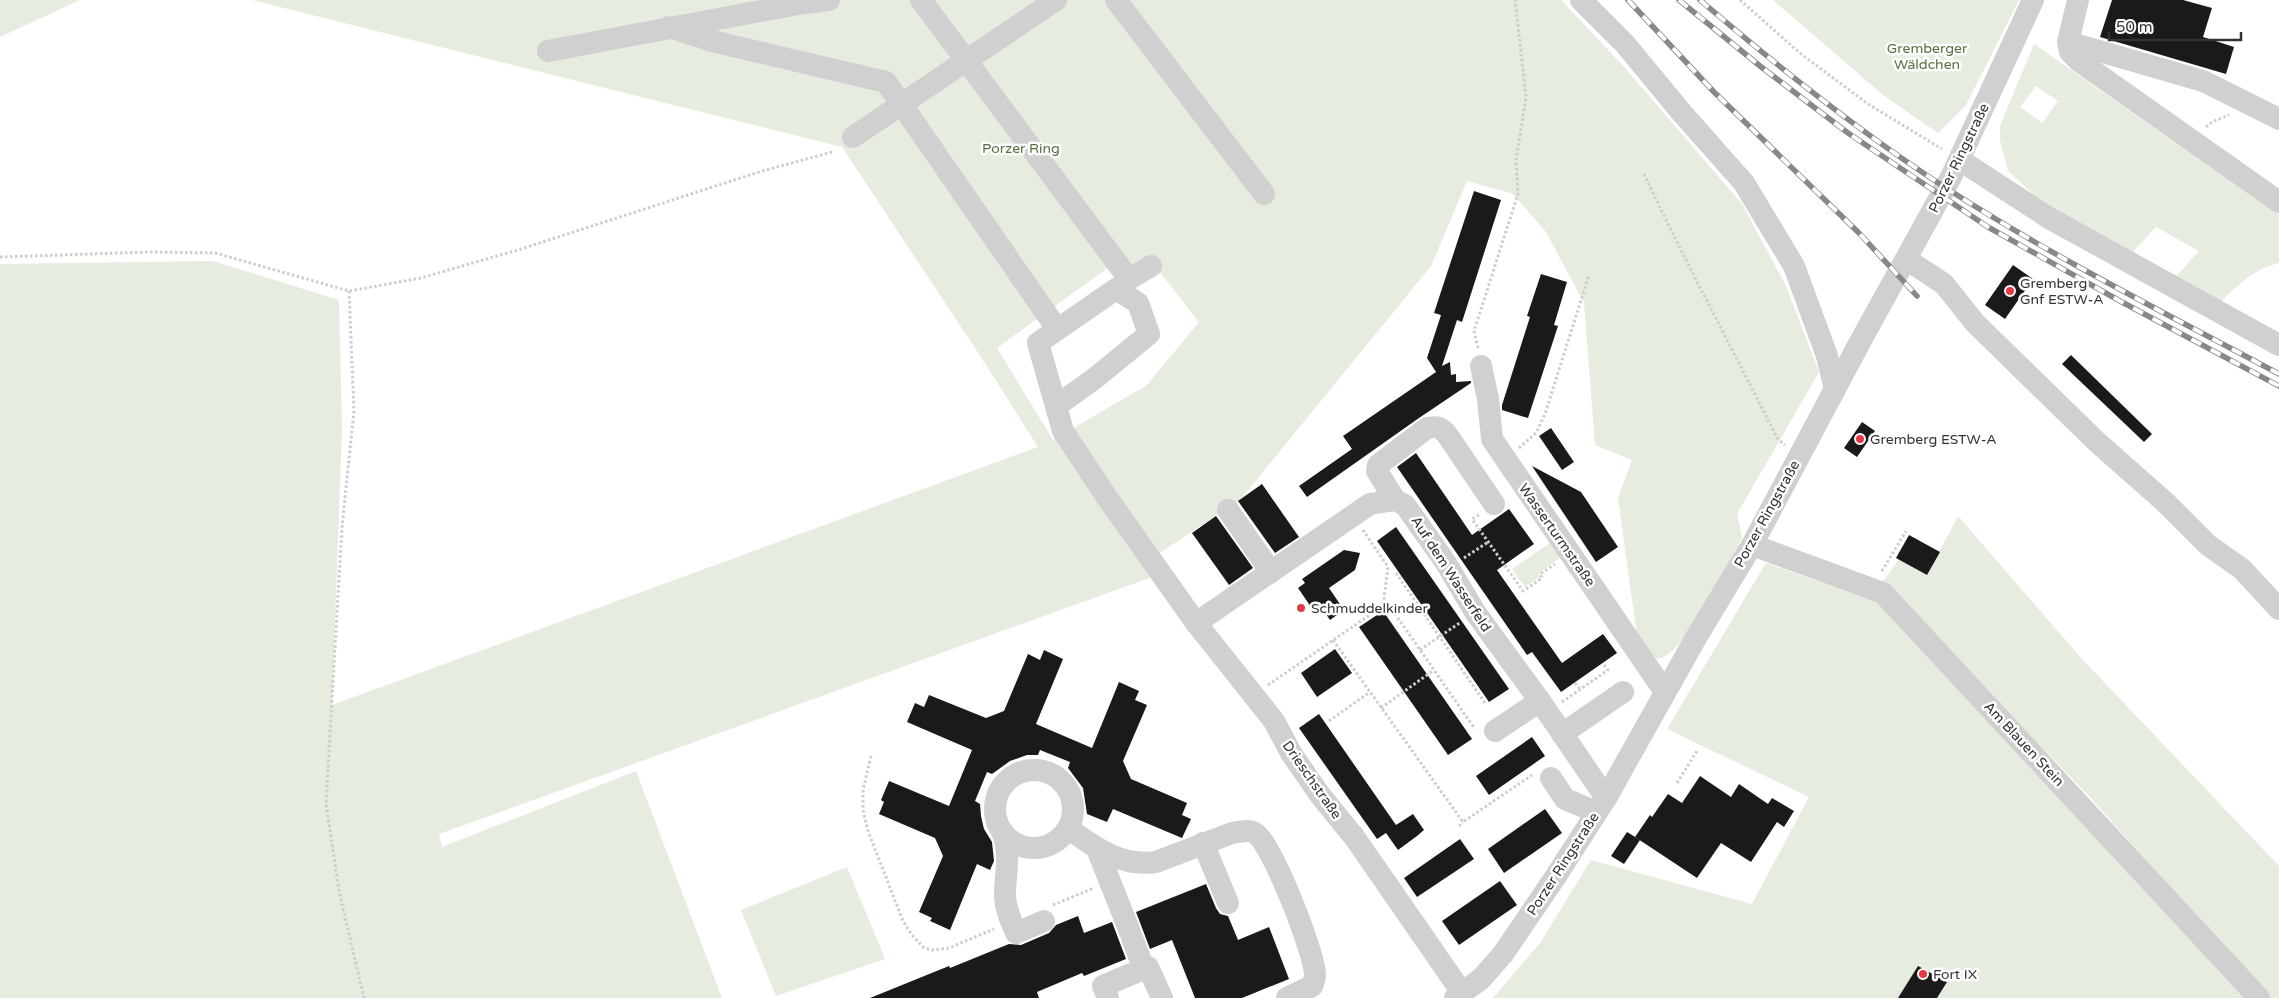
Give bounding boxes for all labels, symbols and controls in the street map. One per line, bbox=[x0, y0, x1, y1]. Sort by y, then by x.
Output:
scale bar bbox=[2109, 10, 2242, 42]
text: 50 m bbox=[2116, 18, 2153, 36]
park label: Gremberger Wäldchen bbox=[1887, 40, 1968, 73]
street label: Porzer Ringstraße bbox=[1925, 101, 1993, 215]
park label: Porzer Ring bbox=[982, 140, 1060, 157]
place label: Gremberg Gnf ESTW-A bbox=[2020, 275, 2104, 308]
marker: Gremberg Gnf ESTW-A bbox=[2004, 285, 2016, 297]
place label: Gremberg ESTW-A bbox=[1870, 431, 1997, 448]
marker: Gremberg ESTW-A bbox=[1854, 433, 1866, 445]
street label: Porzer Ringstraße bbox=[1731, 458, 1803, 570]
street label: Wasserturmstraße bbox=[1515, 480, 1599, 590]
street label: Auf dem Wasserfeld bbox=[1407, 513, 1495, 635]
place label: Schmuddelkinder bbox=[1311, 600, 1428, 617]
marker: Schmuddelkinder bbox=[1295, 602, 1307, 614]
street label: Am Blauen Stein bbox=[1980, 698, 2068, 790]
street label: Drieschstraße bbox=[1279, 738, 1345, 822]
street label: Porzer Ringstraße bbox=[1523, 809, 1603, 919]
place label: Fort IX bbox=[1933, 966, 1977, 983]
marker: Fort IX bbox=[1917, 968, 1929, 980]

